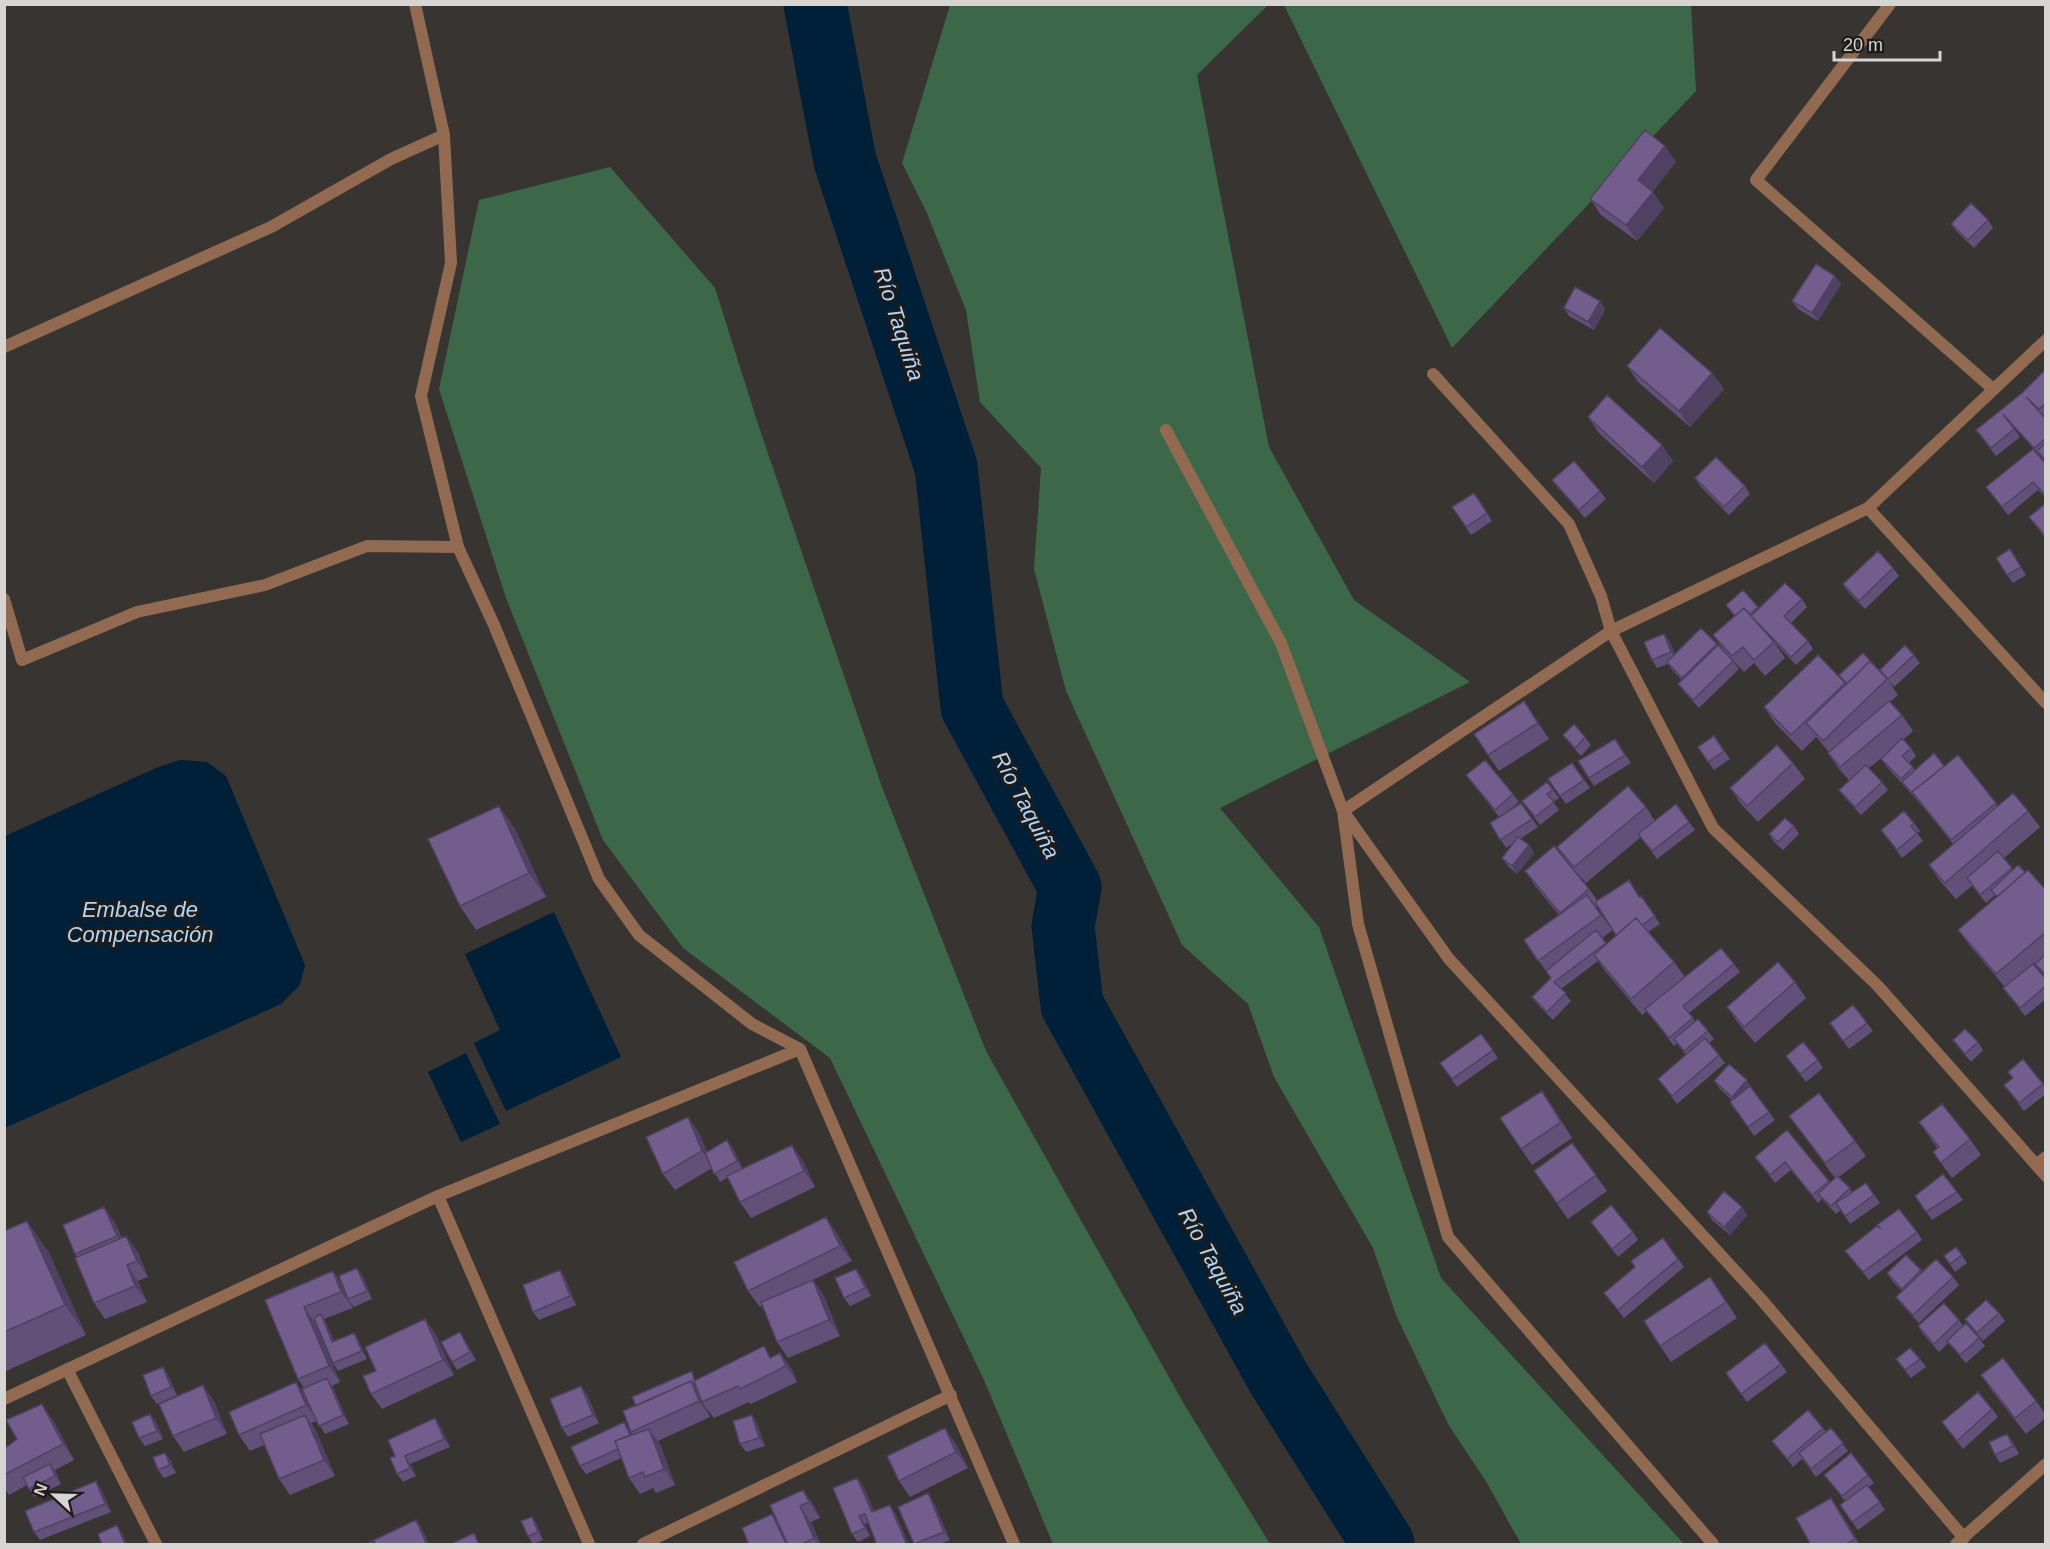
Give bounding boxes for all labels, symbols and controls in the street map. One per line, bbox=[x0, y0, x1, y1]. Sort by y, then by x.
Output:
scale bar bbox=[1834, 24, 1940, 62]
text: 20 m bbox=[1843, 35, 1883, 55]
water label: Río Taquiña bbox=[869, 264, 929, 384]
water label: Río Taquiña bbox=[987, 747, 1065, 863]
water label: Embalse de Compensación bbox=[67, 897, 213, 947]
water label: Río Taquiña bbox=[1174, 1203, 1252, 1319]
north arrow bbox=[24, 1465, 84, 1525]
text: N bbox=[31, 1481, 51, 1498]

